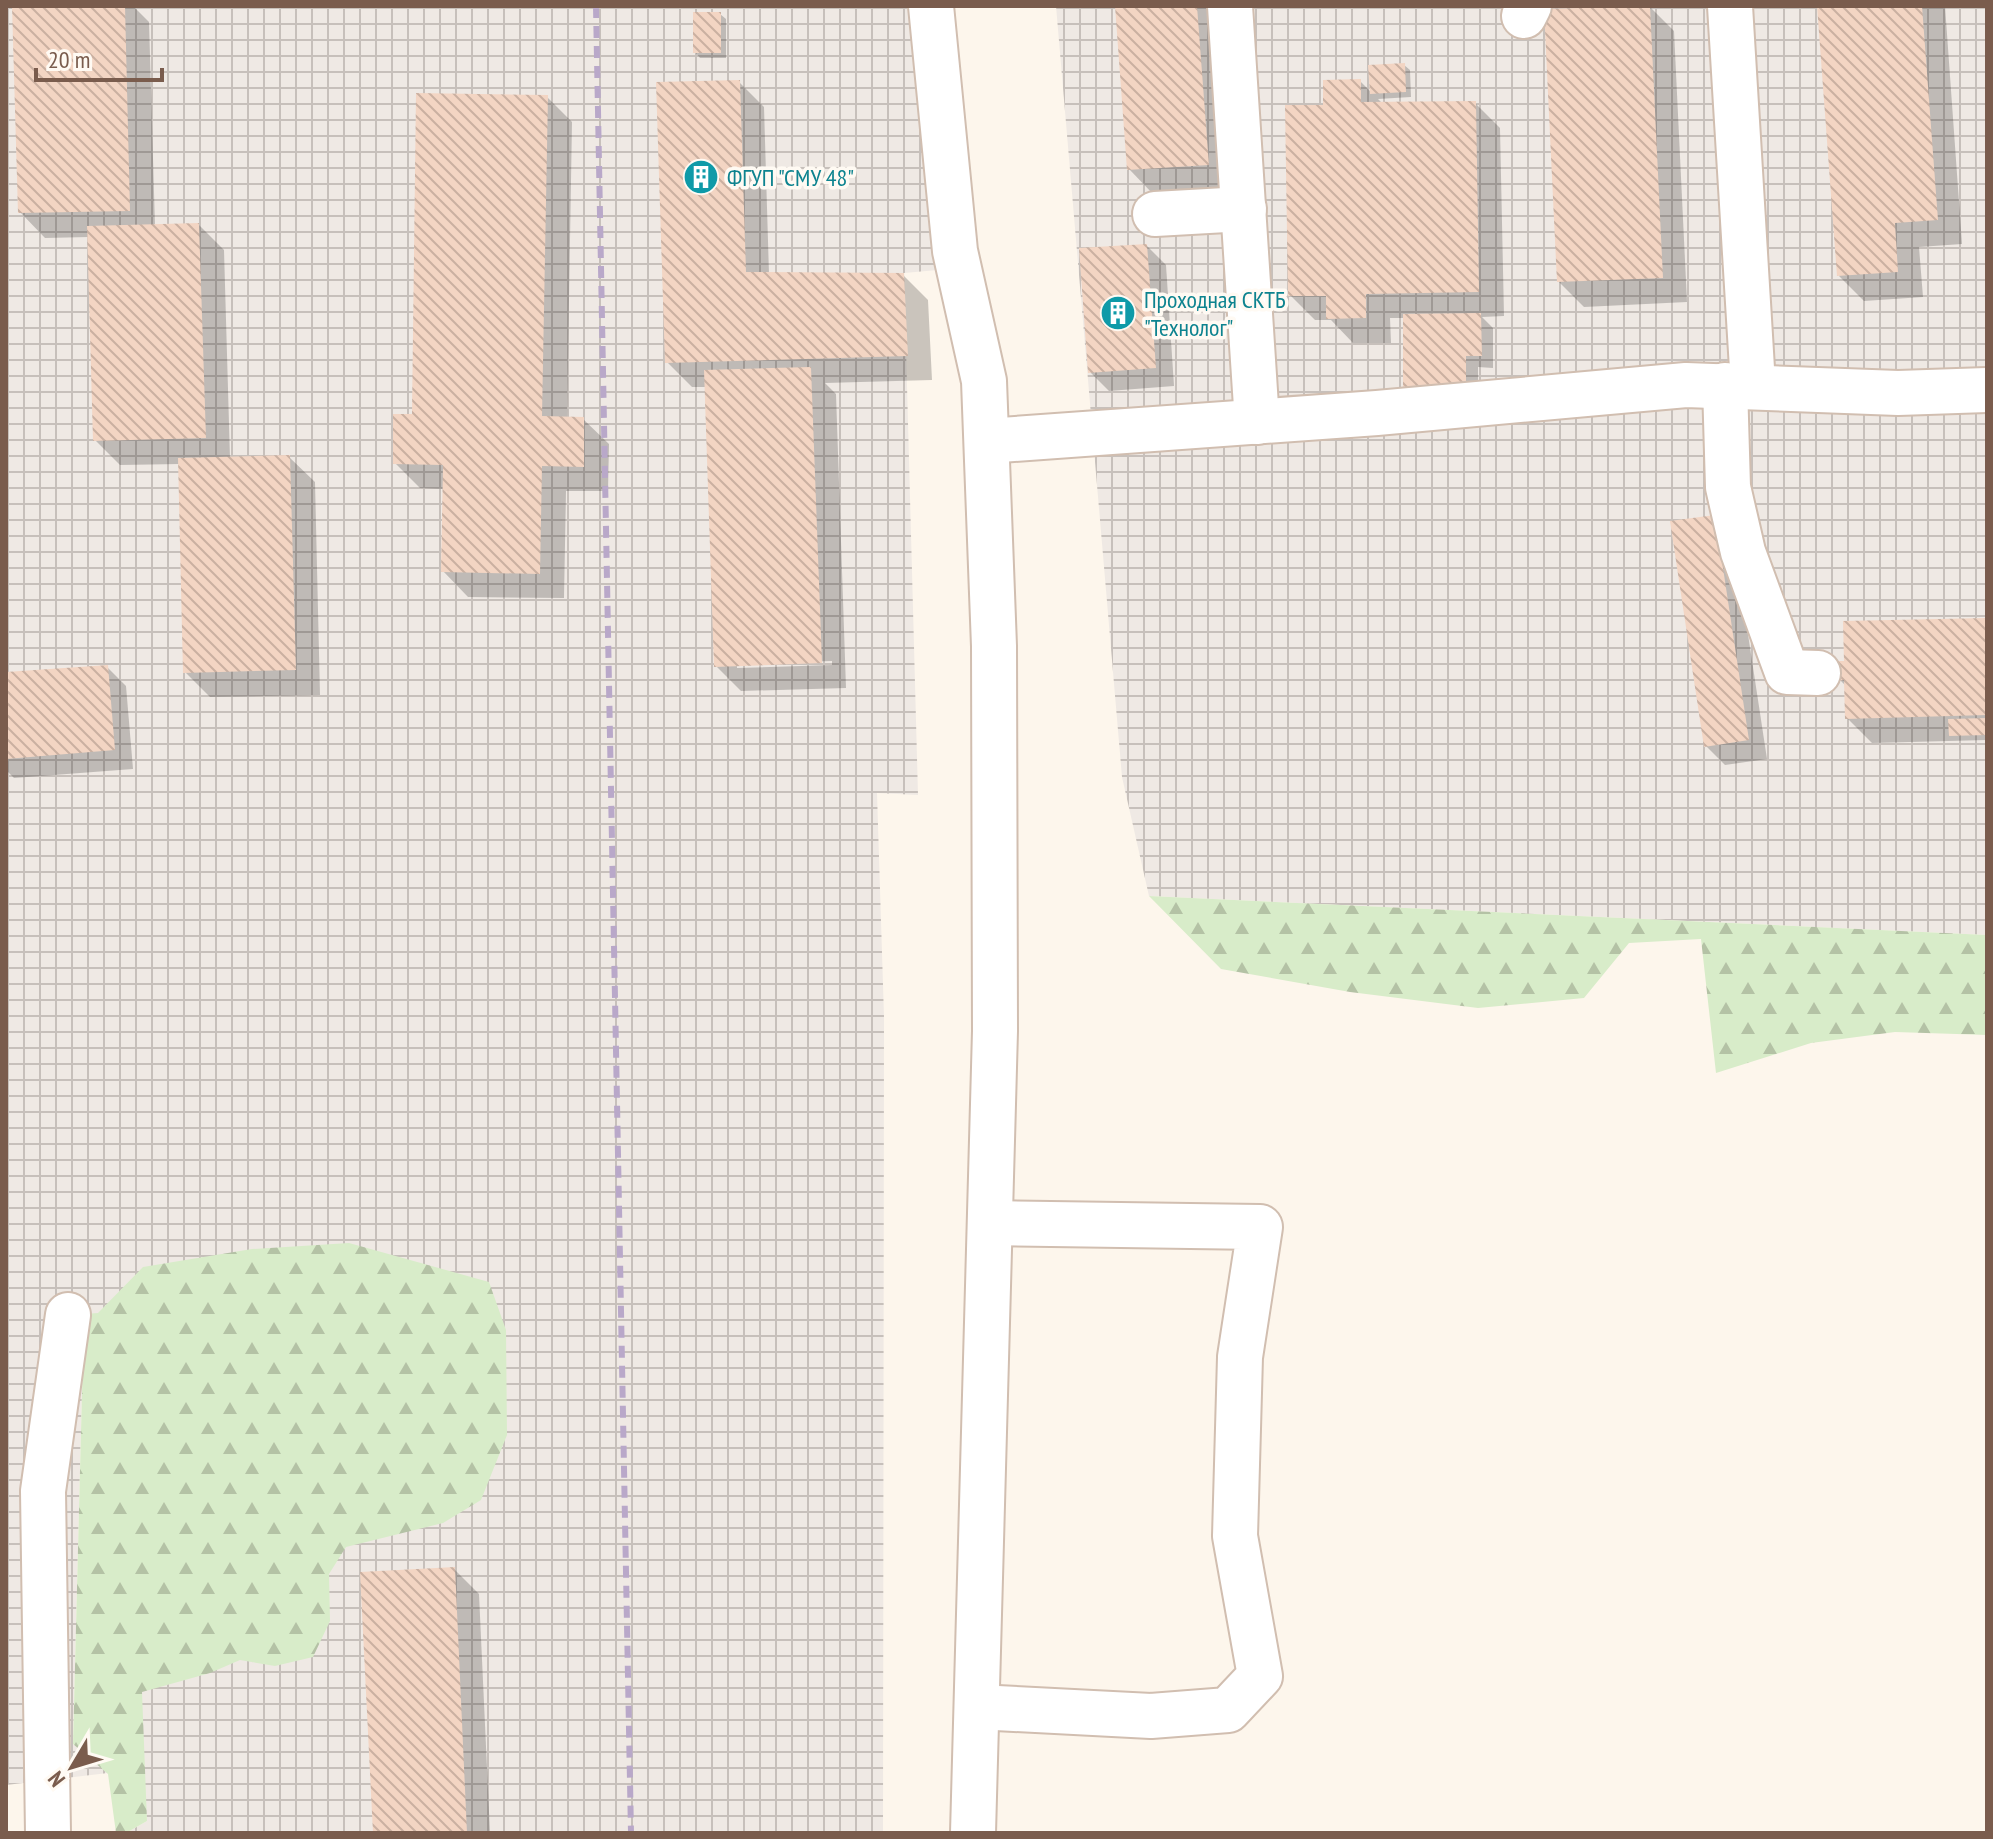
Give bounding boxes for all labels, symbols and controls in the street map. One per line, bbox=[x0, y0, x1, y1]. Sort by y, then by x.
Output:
scale bar bbox=[36, 32, 162, 82]
text: 20 m bbox=[48, 44, 90, 75]
building icon: ФГУП "СМУ 48" bbox=[682, 158, 720, 196]
place label: ФГУП "СМУ 48" bbox=[727, 162, 854, 193]
place label: Проходная СКТБ "Технолог" bbox=[1144, 284, 1286, 343]
building icon: Проходная СКТБ "Технолог" bbox=[1099, 294, 1137, 332]
north arrow bbox=[32, 1727, 112, 1807]
text: N bbox=[42, 1766, 71, 1793]

